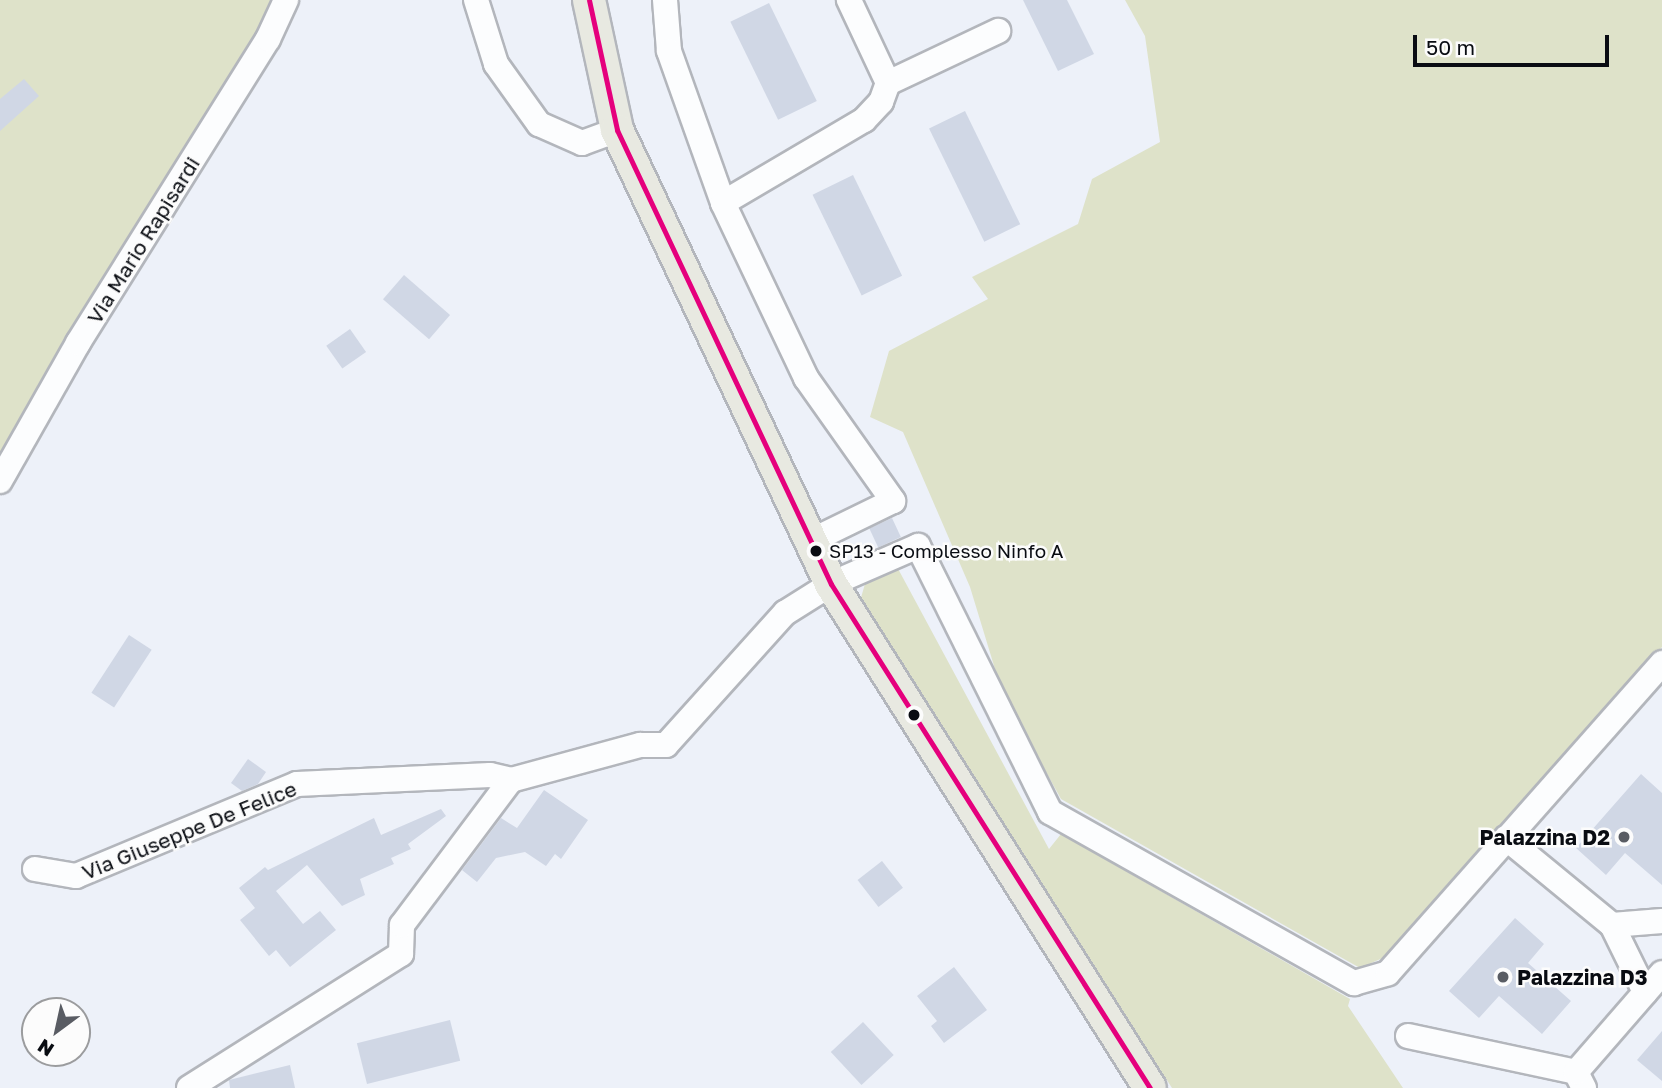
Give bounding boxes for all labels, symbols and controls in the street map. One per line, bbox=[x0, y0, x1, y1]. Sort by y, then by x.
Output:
scale bar bbox=[1417, 21, 1613, 65]
text: 50 m bbox=[1426, 34, 1475, 60]
street label: Via Mario Rapisardi bbox=[81, 152, 205, 328]
place label: SP13 - Complesso Ninfo A bbox=[829, 540, 1064, 562]
marker: SP13 - Complesso Ninfo A bbox=[809, 544, 823, 558]
unlabelled marker bbox=[907, 708, 921, 722]
street label: Via Giuseppe De Felice bbox=[78, 775, 300, 885]
place label: Palazzina D2 bbox=[1480, 824, 1610, 850]
marker: Palazzina D2 bbox=[1616, 829, 1632, 845]
place label: Palazzina D3 bbox=[1517, 964, 1647, 990]
marker: Palazzina D3 bbox=[1495, 969, 1511, 985]
north arrow bbox=[21, 997, 91, 1067]
text: N bbox=[33, 1035, 58, 1062]

